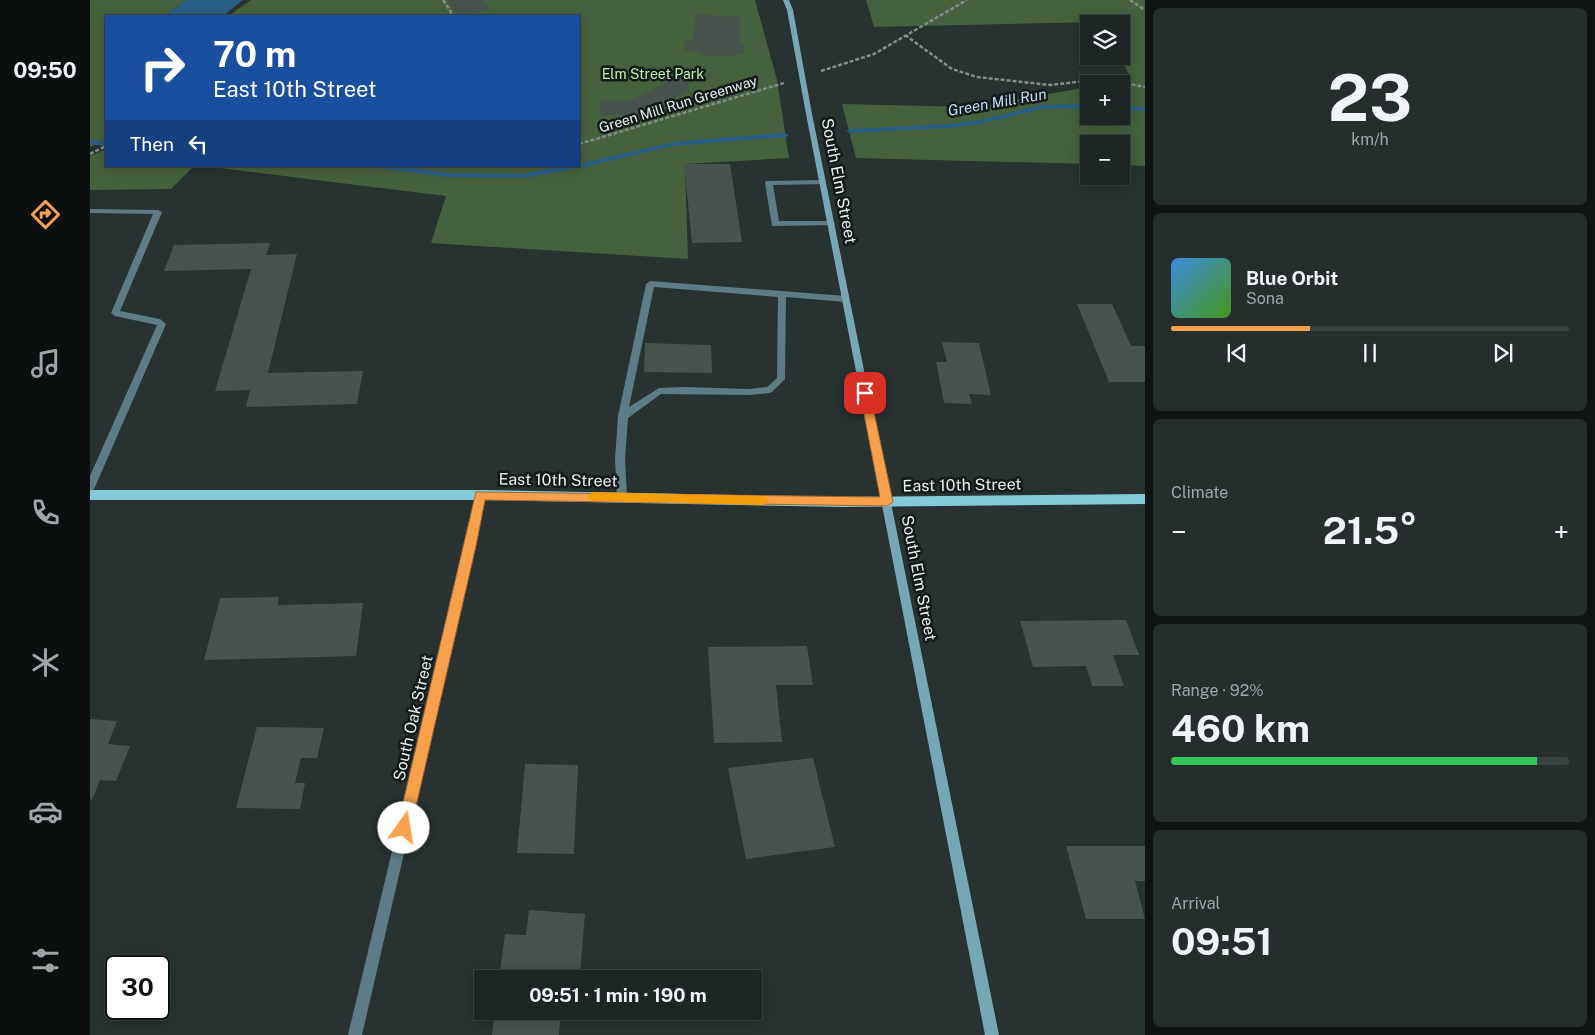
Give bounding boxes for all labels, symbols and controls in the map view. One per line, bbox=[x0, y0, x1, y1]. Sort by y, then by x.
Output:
map controls bbox=[1080, 15, 1130, 185]
button: layers bbox=[1080, 15, 1130, 65]
text: 70 m bbox=[213, 34, 296, 75]
icon: right bbox=[130, 35, 195, 100]
text: 09:50 bbox=[13, 57, 77, 83]
text: 23 bbox=[1328, 59, 1412, 136]
park label: Elm Street Park bbox=[602, 66, 704, 82]
street label: Green Mill Run Greenway bbox=[597, 72, 760, 136]
button: + bbox=[1080, 75, 1130, 125]
text: East 10th Street bbox=[213, 76, 377, 102]
water label: Green Mill Run bbox=[946, 85, 1048, 119]
street label: South Elm Street bbox=[818, 117, 860, 245]
icon: left bbox=[184, 130, 212, 158]
text: km/h bbox=[1351, 130, 1389, 149]
text: Then bbox=[130, 133, 174, 155]
button: − bbox=[1080, 135, 1130, 185]
icon: directions bbox=[28, 197, 63, 232]
text: Blue Orbit bbox=[1246, 267, 1338, 289]
text: Sona bbox=[1246, 289, 1284, 308]
icon: previous bbox=[1223, 339, 1251, 367]
icon: pause bbox=[1356, 339, 1384, 367]
icon: next bbox=[1489, 339, 1517, 367]
icon: music bbox=[28, 346, 63, 381]
pin bbox=[844, 372, 886, 414]
icon: arrive bbox=[851, 379, 879, 407]
street label: East 10th Street bbox=[498, 469, 618, 491]
street label: East 10th Street bbox=[902, 474, 1022, 496]
text: Climate bbox=[1171, 483, 1228, 502]
icon: phone bbox=[28, 495, 63, 530]
text: 21.5° bbox=[1323, 508, 1417, 553]
street label: South Elm Street bbox=[898, 514, 940, 642]
text: − bbox=[1171, 515, 1187, 548]
text: + bbox=[1553, 515, 1569, 548]
icon: climate bbox=[28, 645, 63, 680]
street label: South Oak Street bbox=[389, 653, 437, 783]
text: Range · 92% bbox=[1171, 681, 1264, 700]
text: 460 km bbox=[1171, 706, 1310, 751]
icon: car bbox=[28, 794, 63, 829]
position arrow bbox=[377, 801, 429, 853]
text: Arrival bbox=[1171, 894, 1220, 913]
text: 09:51 bbox=[1171, 919, 1273, 964]
icon: filters bbox=[28, 943, 63, 978]
speed limit sign: 30 bbox=[105, 955, 170, 1020]
text: 09:51 · 1 min · 190 m bbox=[529, 984, 707, 1006]

